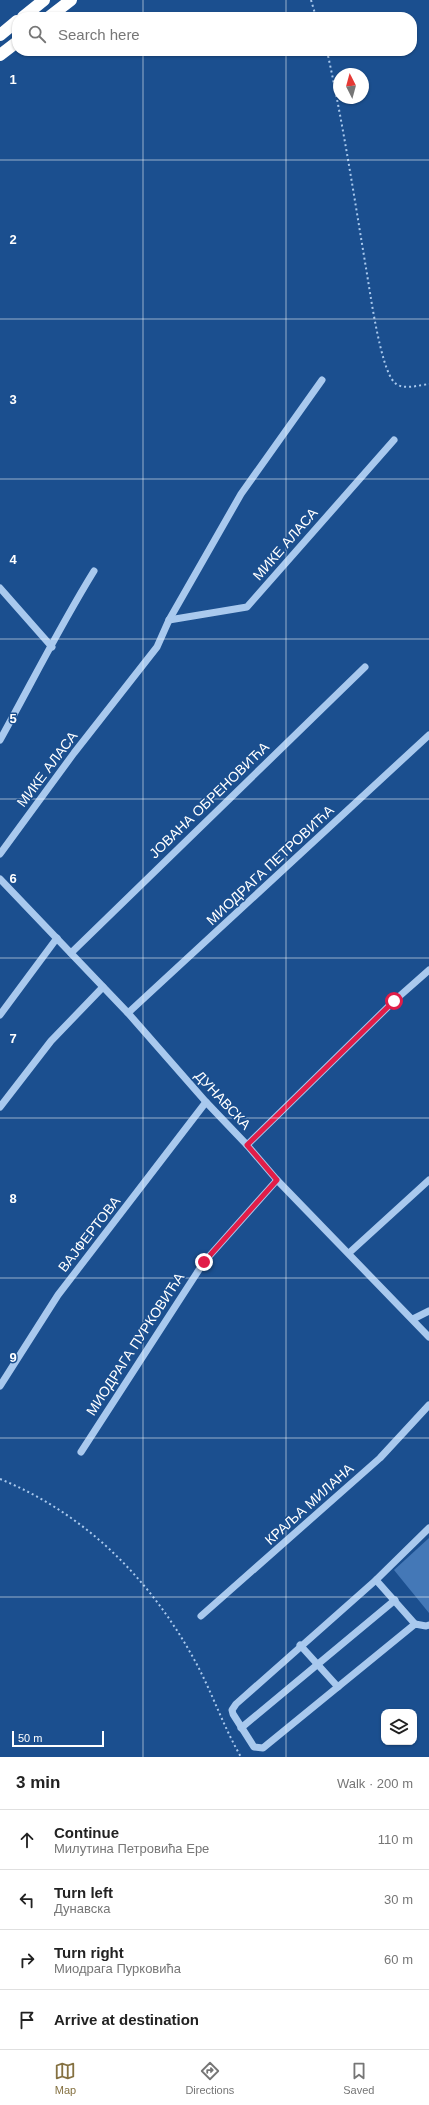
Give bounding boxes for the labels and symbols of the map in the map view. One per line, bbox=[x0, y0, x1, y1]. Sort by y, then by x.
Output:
north arrow bbox=[333, 68, 369, 104]
text: 1 bbox=[9, 72, 17, 87]
text: 2 bbox=[9, 232, 17, 247]
text: 3 bbox=[9, 392, 17, 407]
street label: МИКЕ АЛАСА bbox=[249, 504, 321, 583]
text: 4 bbox=[9, 552, 17, 567]
text: 5 bbox=[9, 711, 17, 726]
street label: МИКЕ АЛАСА bbox=[13, 728, 81, 810]
street label: ЈОВАНА ОБРЕНОВИЋА bbox=[146, 738, 273, 861]
street label: МИОДРАГА ПЕТРОВИЋА bbox=[203, 801, 337, 928]
text: 6 bbox=[9, 871, 17, 886]
route start bbox=[385, 992, 403, 1010]
text: 7 bbox=[9, 1031, 17, 1046]
street label: ДУНАВСКА bbox=[192, 1067, 255, 1133]
text: 8 bbox=[9, 1191, 17, 1206]
street label: ВАЈФЕРТОВА bbox=[55, 1193, 124, 1275]
route end bbox=[195, 1253, 213, 1271]
street label: МИОДРАГА ПУРКОВИЋА bbox=[83, 1269, 188, 1419]
text: 9 bbox=[9, 1350, 17, 1365]
street label: КРАЉА МИЛАНА bbox=[261, 1460, 357, 1548]
scale bar bbox=[12, 1729, 104, 1748]

